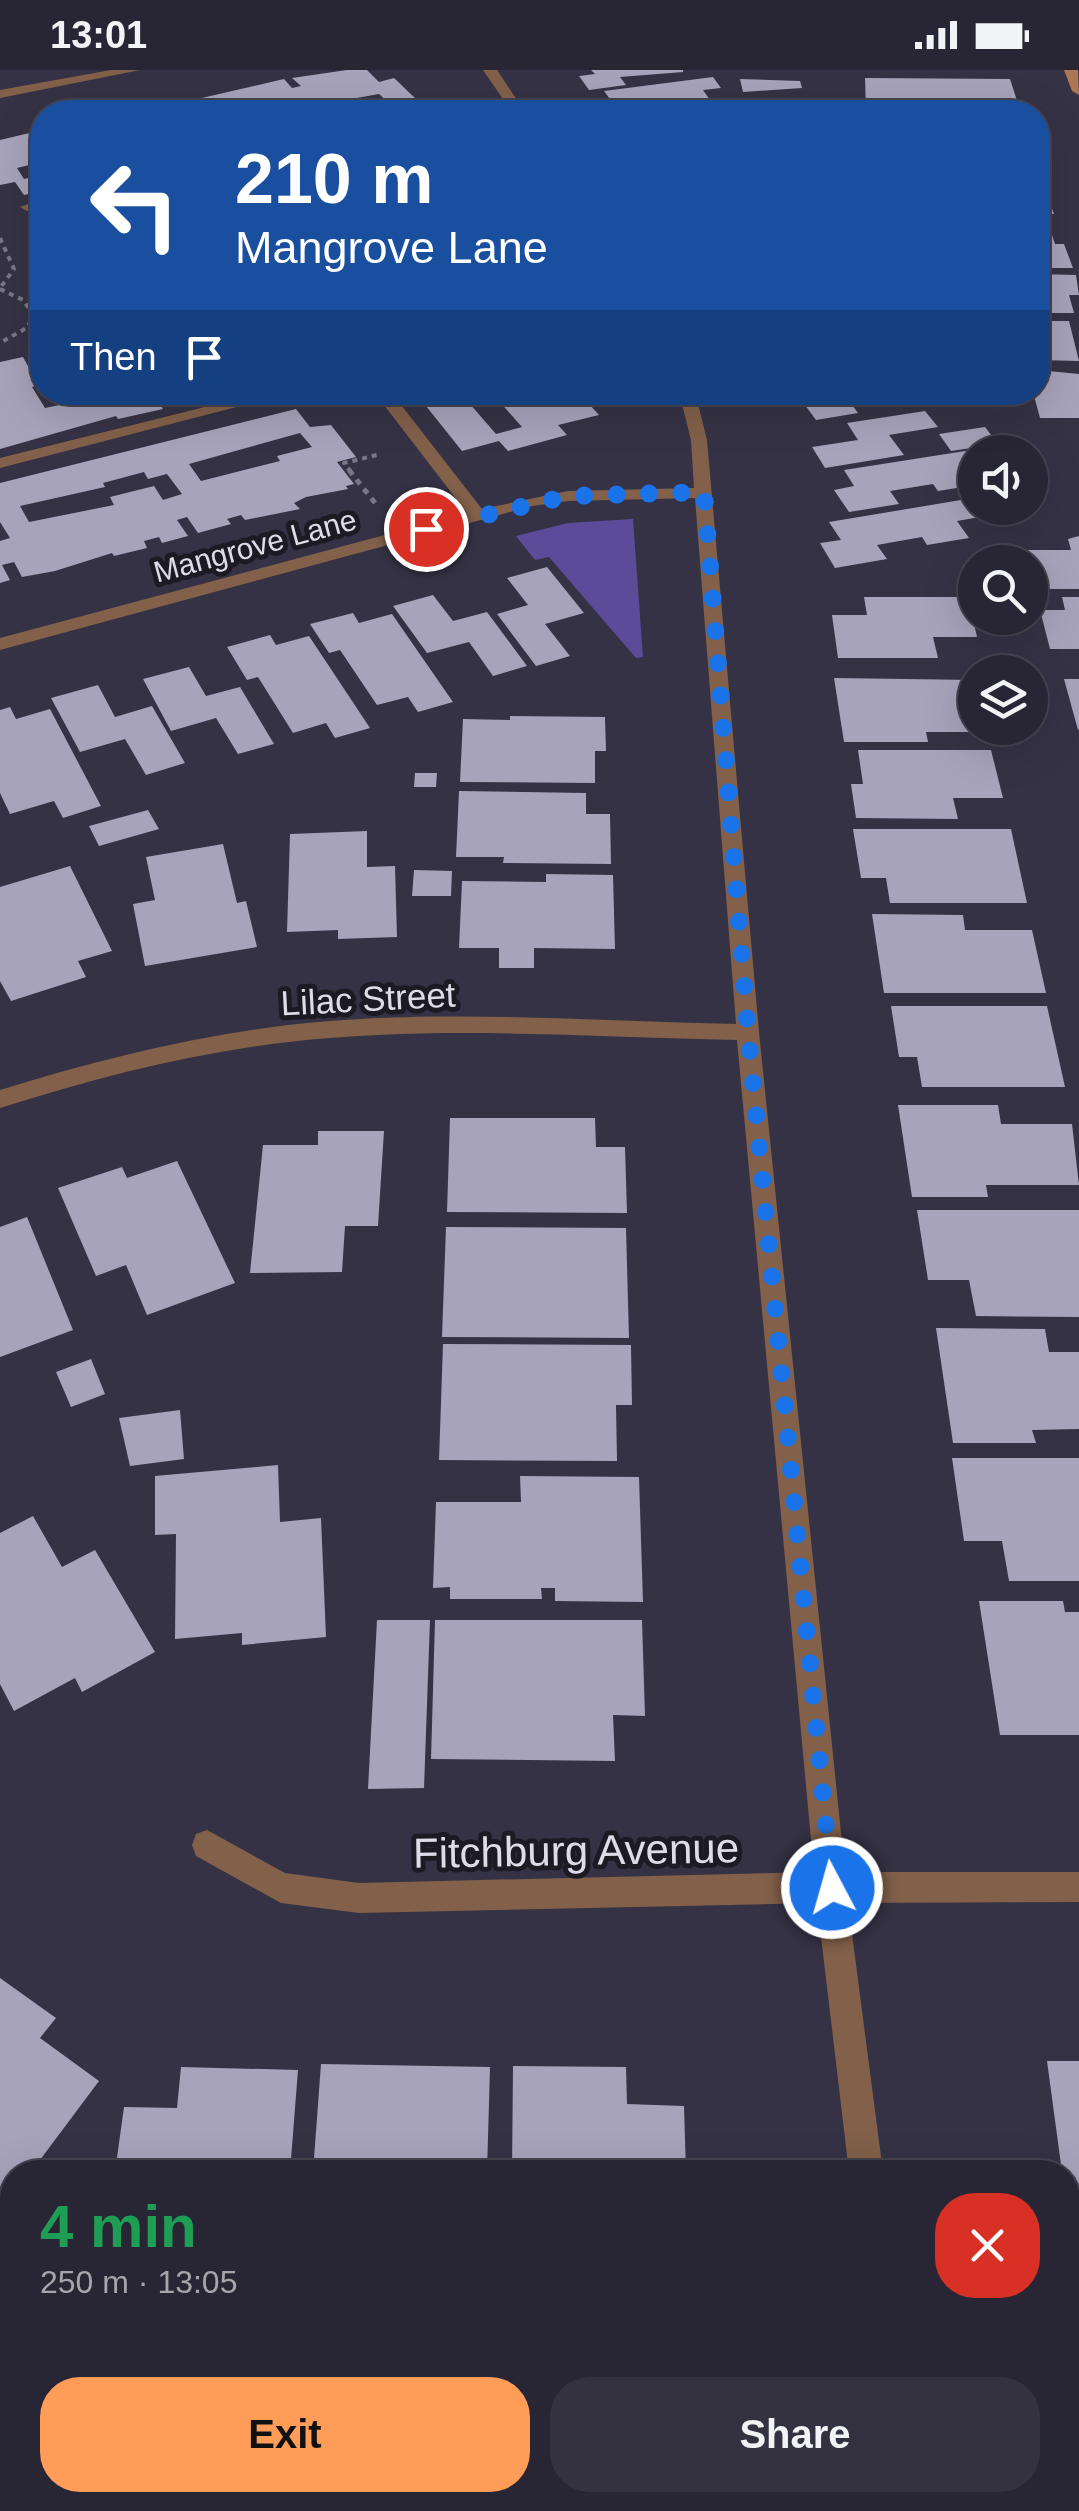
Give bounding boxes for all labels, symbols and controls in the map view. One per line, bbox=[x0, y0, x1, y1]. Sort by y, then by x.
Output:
text: 13:01 bbox=[50, 14, 147, 56]
icon: left bbox=[70, 140, 200, 270]
text: 210 m bbox=[235, 140, 433, 218]
text: Mangrove Lane bbox=[235, 222, 548, 273]
icon: arrive bbox=[177, 330, 232, 385]
text: Then bbox=[70, 336, 157, 378]
map controls bbox=[958, 435, 1048, 745]
button: sound bbox=[958, 435, 1048, 525]
pin bbox=[384, 487, 469, 572]
icon: arrive bbox=[399, 502, 454, 557]
street label: Mangrove Lane bbox=[150, 503, 360, 588]
button: search bbox=[958, 545, 1048, 635]
button: layers bbox=[958, 655, 1048, 745]
street label: Lilac Street bbox=[280, 974, 457, 1023]
street label: Fitchburg Avenue bbox=[413, 1824, 739, 1877]
position arrow bbox=[780, 1836, 884, 1940]
text: 4 min bbox=[40, 2193, 197, 2260]
button: close bbox=[935, 2193, 1040, 2298]
text: 250 m · 13:05 bbox=[40, 2264, 237, 2300]
button: Exit bbox=[40, 2377, 530, 2492]
button: Share bbox=[550, 2377, 1040, 2492]

